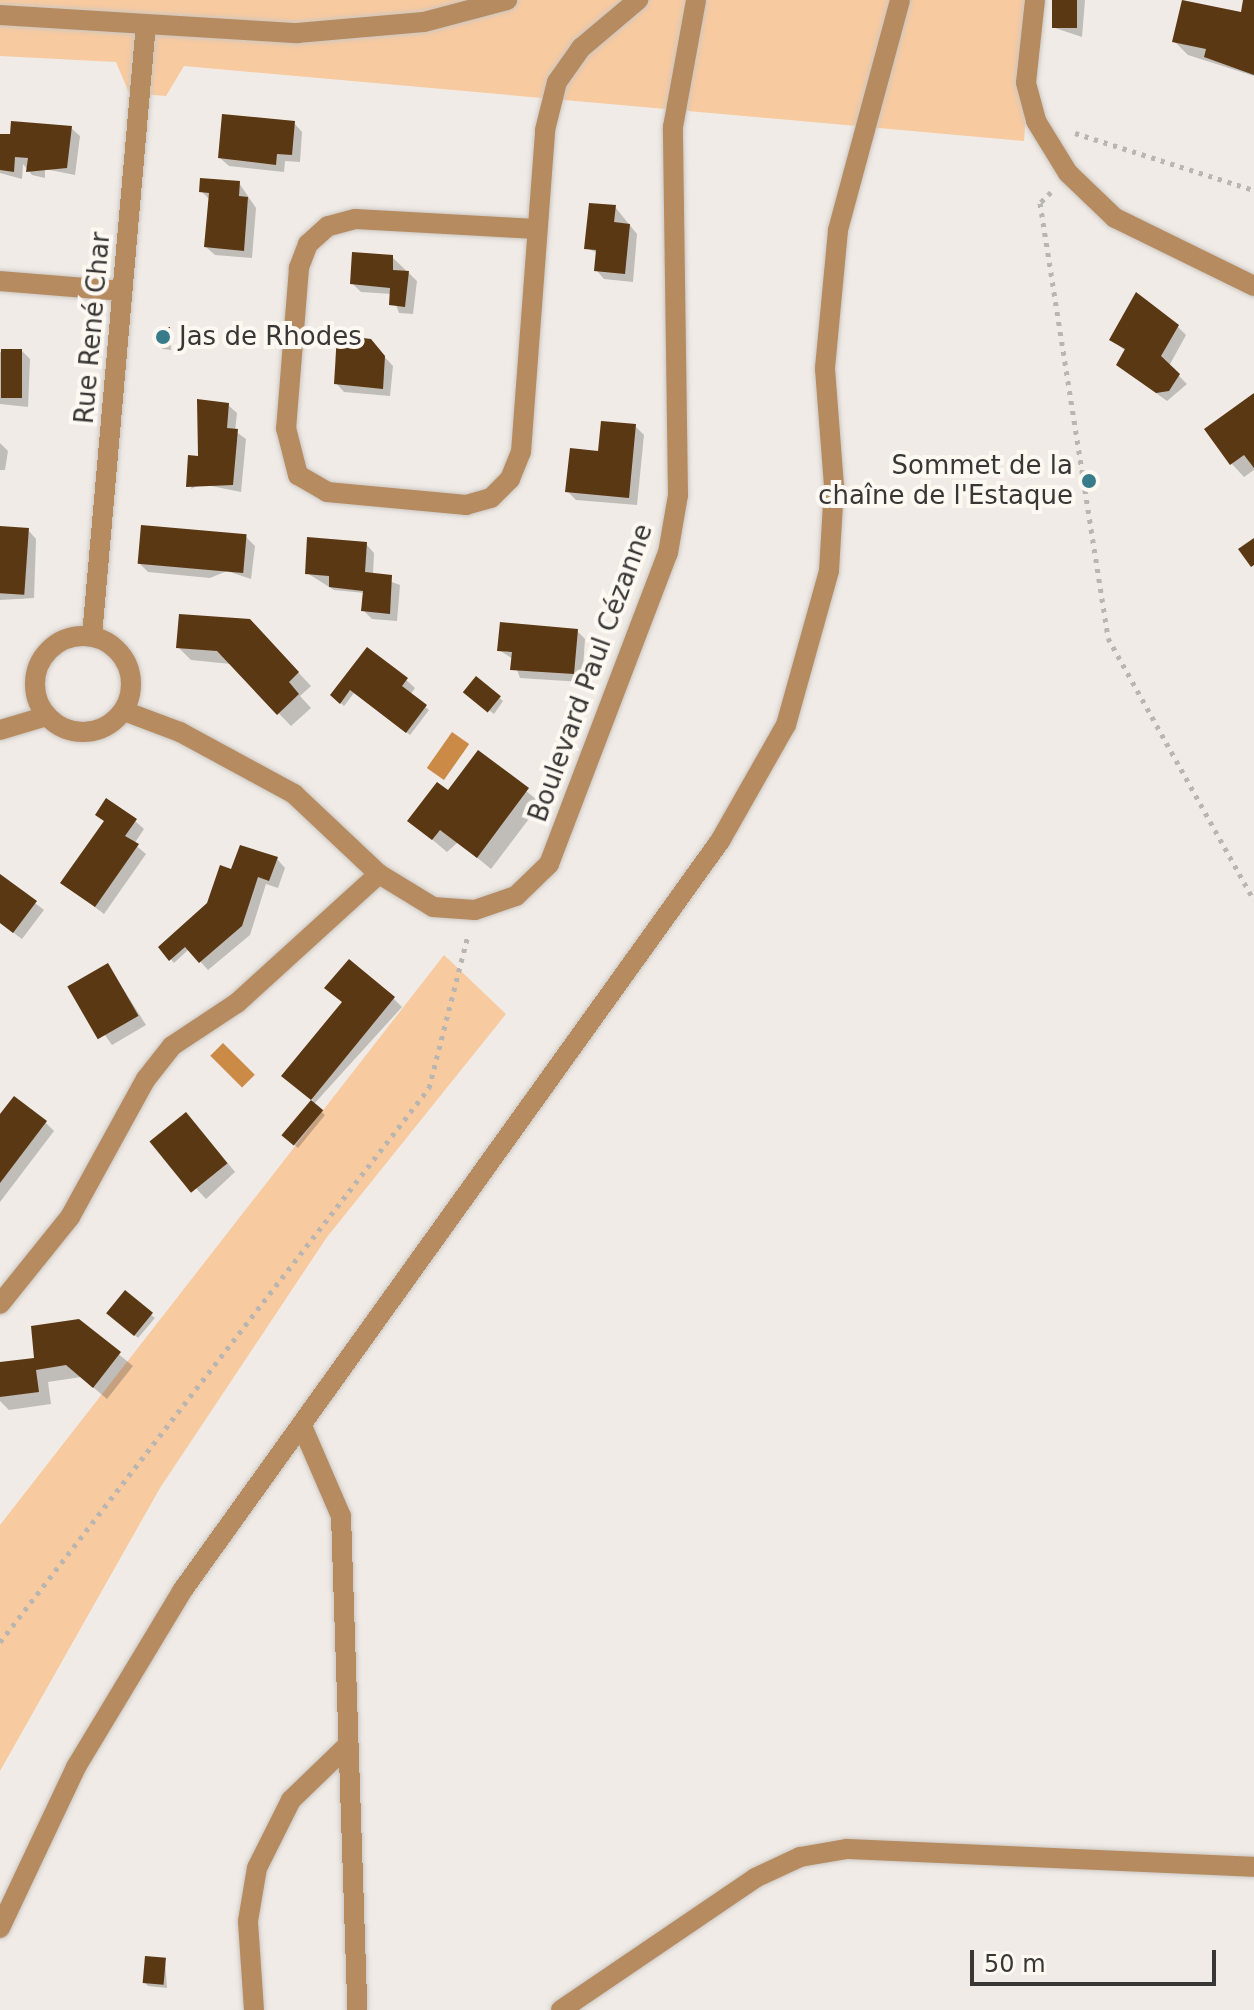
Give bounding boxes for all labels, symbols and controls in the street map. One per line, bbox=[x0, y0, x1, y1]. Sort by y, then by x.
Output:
street label: Rue René Char bbox=[69, 231, 117, 425]
place label: Jas de Rhodes bbox=[179, 321, 362, 353]
marker: Jas de Rhodes bbox=[154, 328, 172, 346]
place label: Sommet de la chaîne de l'Estaque bbox=[818, 450, 1073, 512]
marker: Sommet de la chaîne de l'Estaque bbox=[1080, 472, 1098, 490]
street label: Boulevard Paul Cézanne bbox=[522, 520, 660, 826]
scale bar bbox=[974, 1934, 1220, 1984]
text: 50 m bbox=[984, 1950, 1046, 1978]

